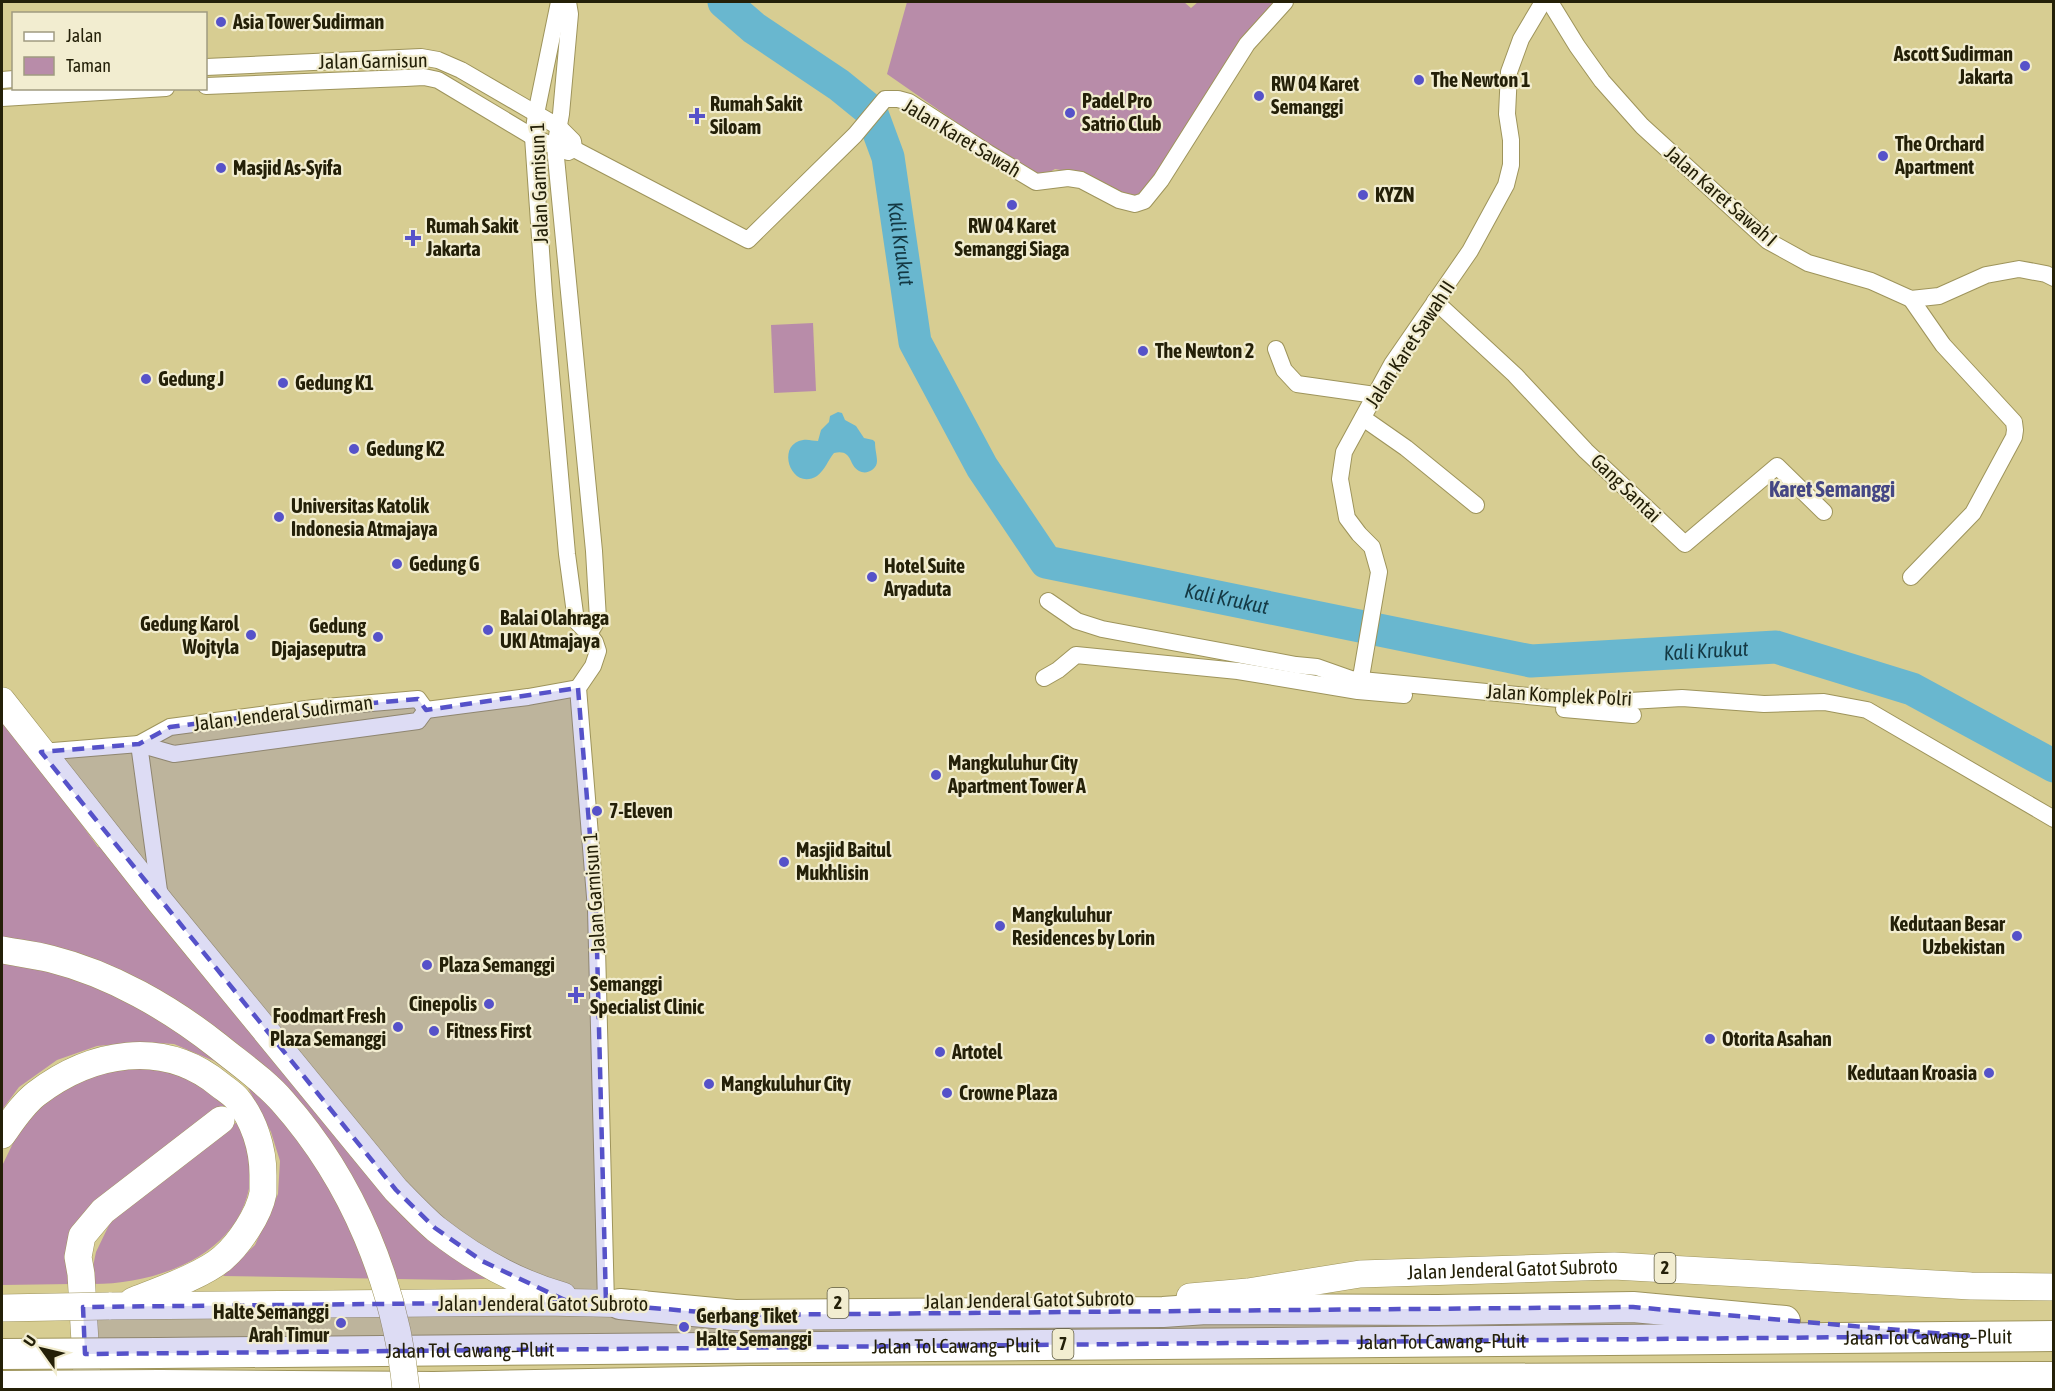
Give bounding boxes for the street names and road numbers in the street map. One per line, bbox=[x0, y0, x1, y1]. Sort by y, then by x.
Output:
street label: Jalan Garnisun bbox=[318, 48, 428, 73]
street label: Jalan Karet Sawah bbox=[899, 93, 1025, 182]
street label: Jalan Garnisun 1 bbox=[525, 122, 552, 244]
street label: Jalan Karet Sawah I bbox=[1660, 141, 1782, 251]
street label: Jalan Karet Sawah II bbox=[1360, 276, 1459, 411]
street label: Gang Santai bbox=[1587, 449, 1666, 526]
street label: Jalan Komplek Polri bbox=[1486, 679, 1633, 710]
street label: Jalan Jenderal Sudirman bbox=[192, 690, 374, 735]
street label: Jalan Garnisun 1 bbox=[578, 832, 609, 954]
road number: 2 bbox=[1654, 1253, 1676, 1283]
street label: Jalan Jenderal Gatot Subroto bbox=[1407, 1254, 1618, 1284]
street label: Jalan Jenderal Gatot Subroto bbox=[924, 1286, 1134, 1313]
road number: 2 bbox=[828, 1288, 848, 1318]
street label: Jalan Jenderal Gatot Subroto bbox=[438, 1292, 648, 1315]
street label: Jalan Tol Cawang–Pluit bbox=[1843, 1324, 2013, 1349]
road number: 7 bbox=[1052, 1329, 1074, 1359]
street label: Jalan Tol Cawang–Pluit bbox=[1357, 1329, 1527, 1353]
street label: Jalan Tol Cawang–Pluit bbox=[872, 1333, 1041, 1358]
street label: Jalan Tol Cawang–Pluit bbox=[386, 1337, 555, 1362]

